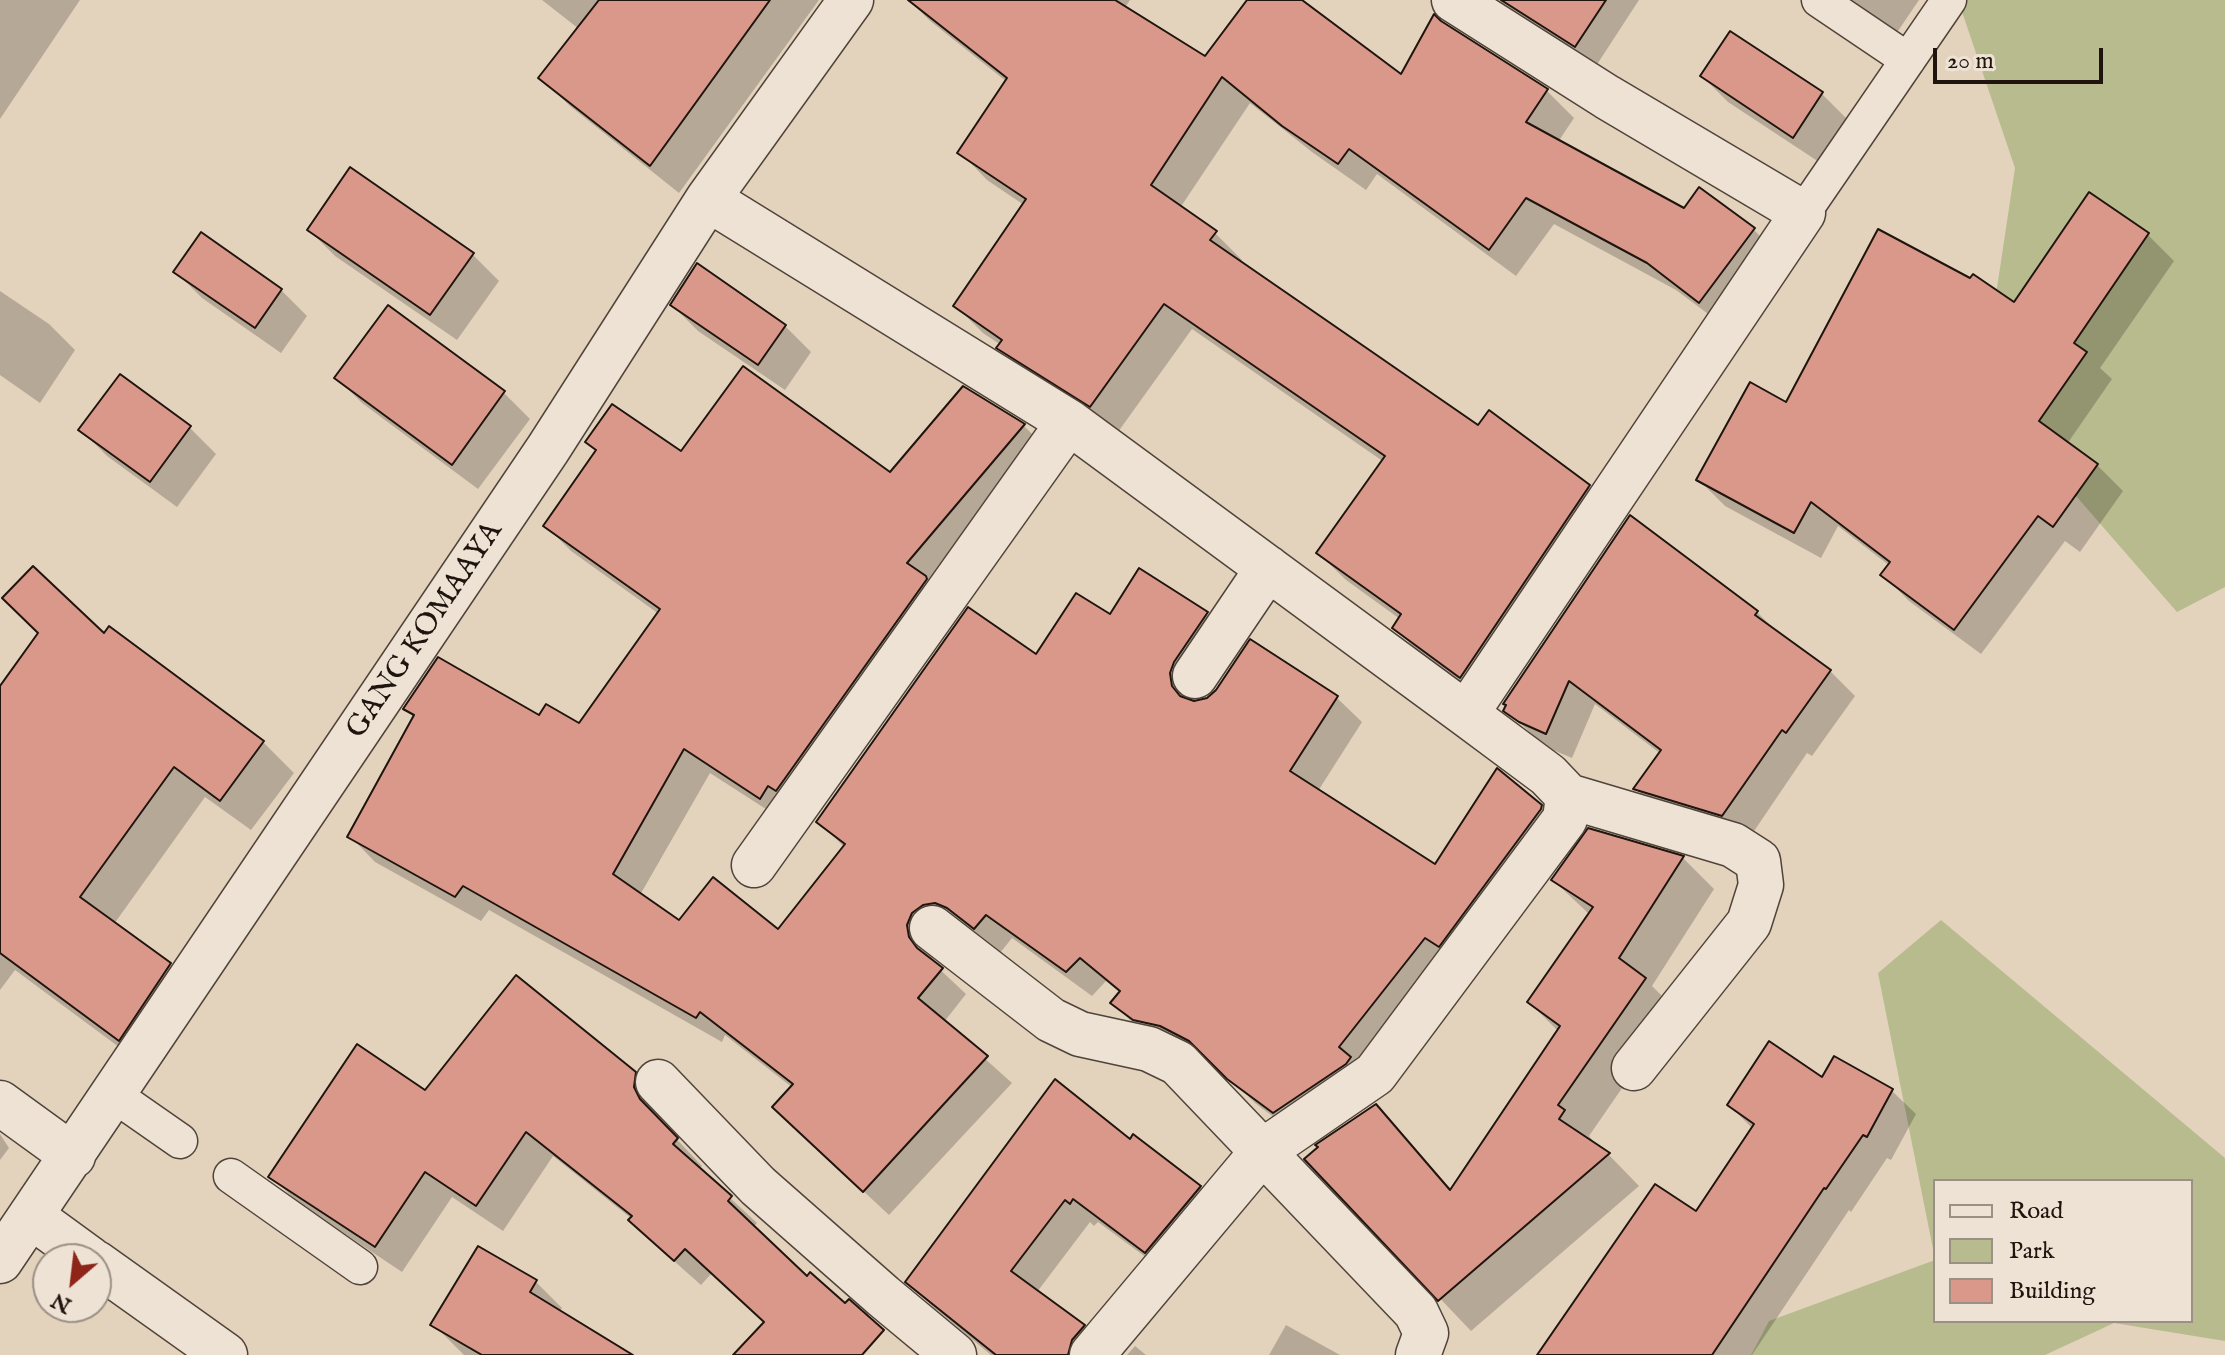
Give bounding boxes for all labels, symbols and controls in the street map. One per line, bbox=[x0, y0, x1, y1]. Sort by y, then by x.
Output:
scale bar bbox=[1937, 32, 2107, 82]
text: 20 m bbox=[1947, 46, 1994, 77]
street label: GANG KOMAAYA bbox=[340, 516, 512, 746]
legend bbox=[1933, 1179, 2193, 1323]
text: Road bbox=[2009, 1196, 2063, 1227]
text: Park bbox=[2009, 1236, 2055, 1267]
north arrow bbox=[32, 1243, 112, 1323]
text: Building bbox=[2009, 1276, 2095, 1307]
text: N bbox=[47, 1286, 77, 1319]

